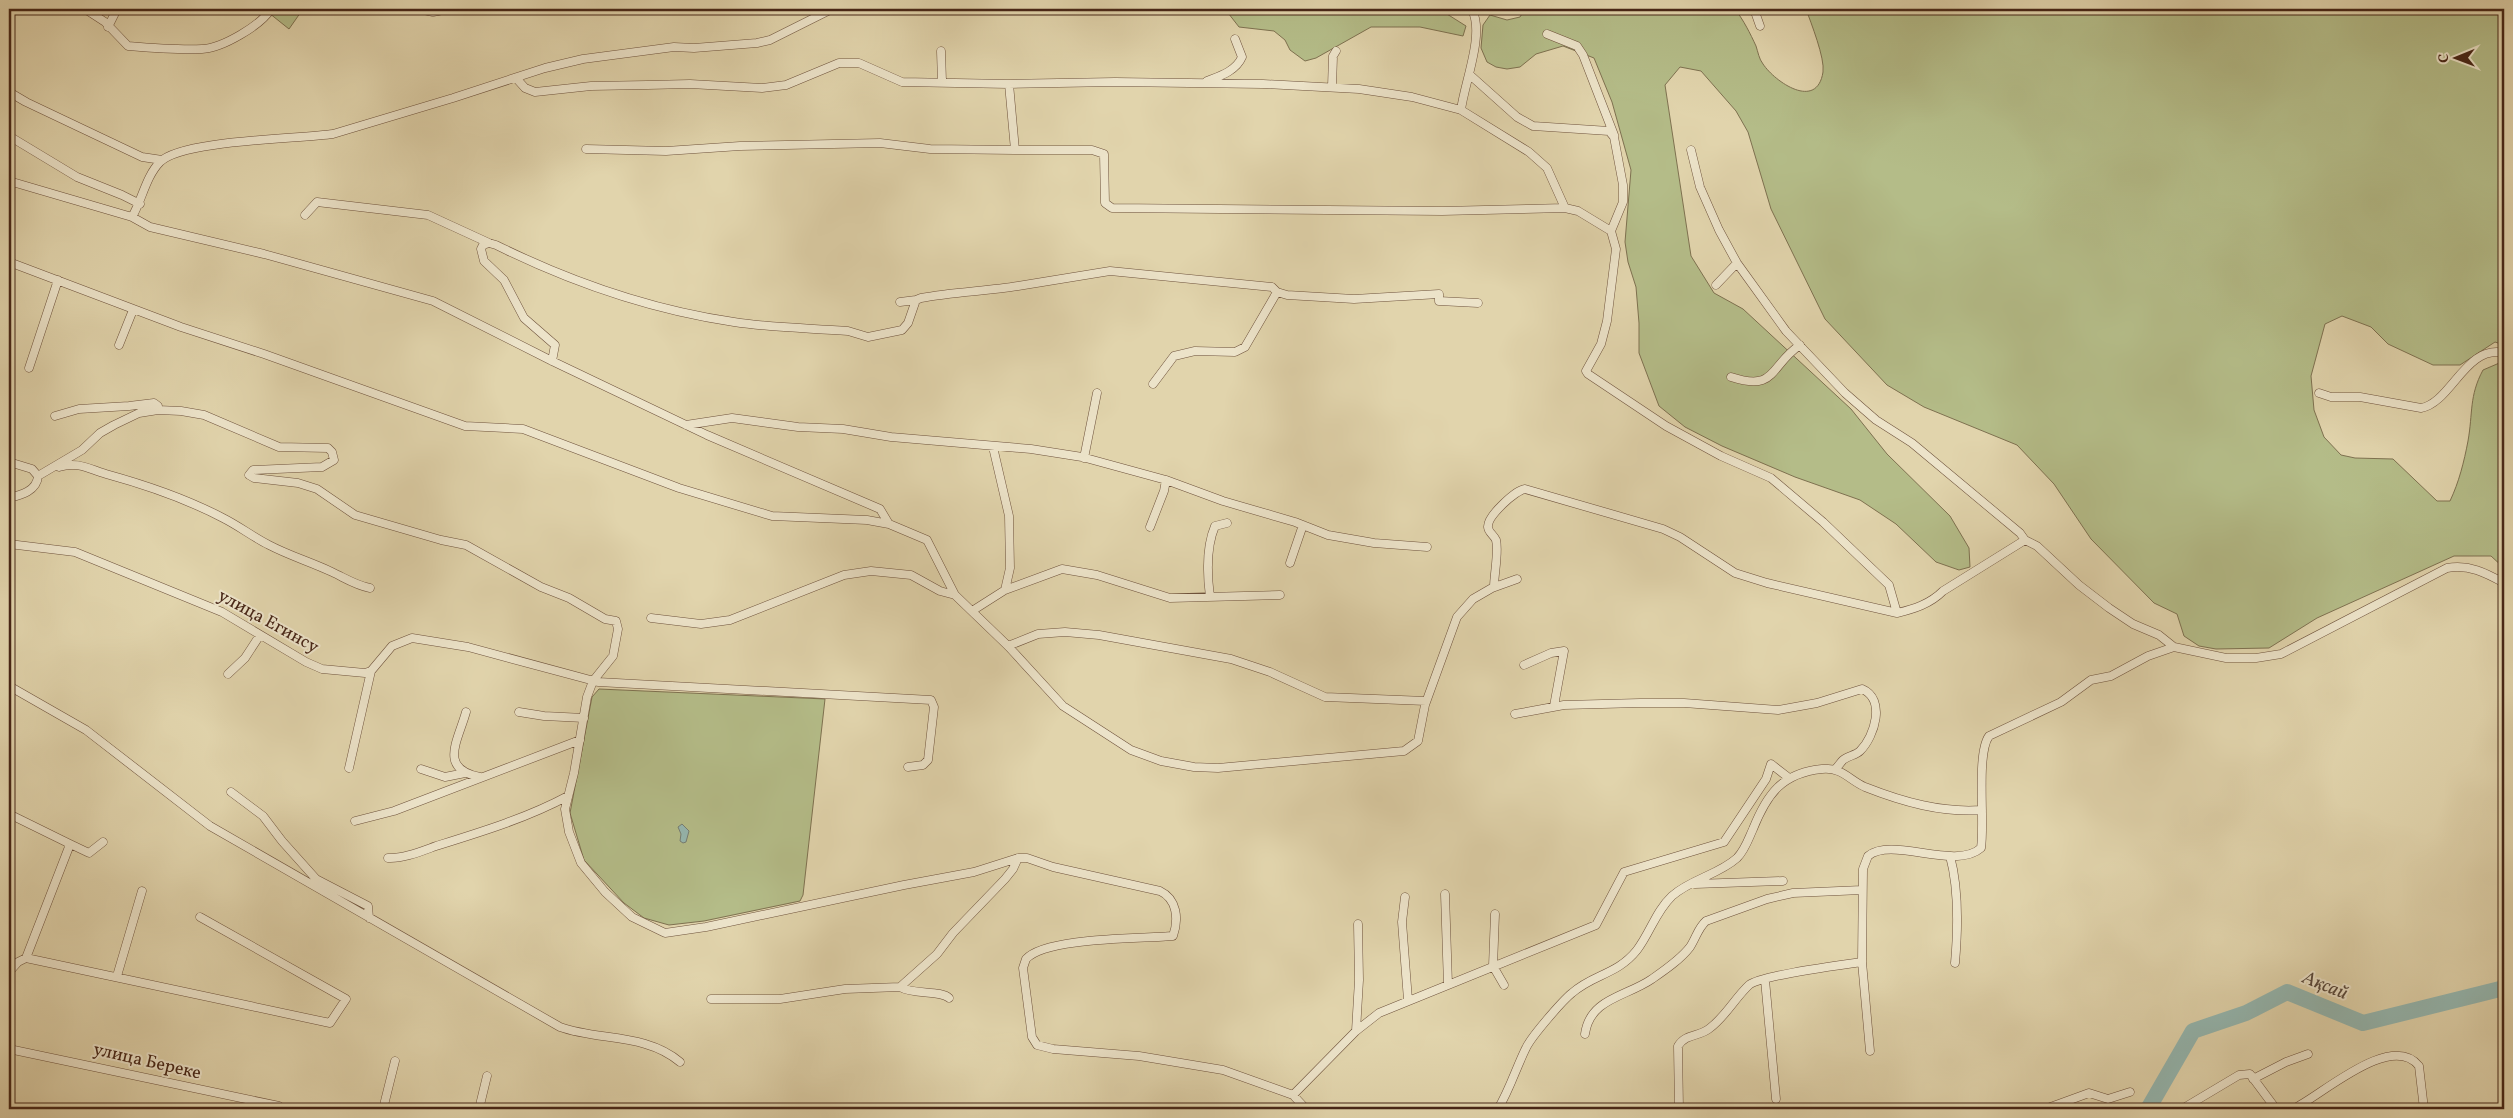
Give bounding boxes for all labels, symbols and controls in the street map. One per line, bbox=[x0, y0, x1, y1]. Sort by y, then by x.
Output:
north arrow bbox=[2430, 32, 2480, 82]
text: С bbox=[2435, 54, 2454, 63]
street label: улица Егинсу bbox=[213, 584, 323, 660]
water label: Ақсай bbox=[2297, 965, 2352, 1007]
street label: улица Береке bbox=[91, 1037, 203, 1087]

